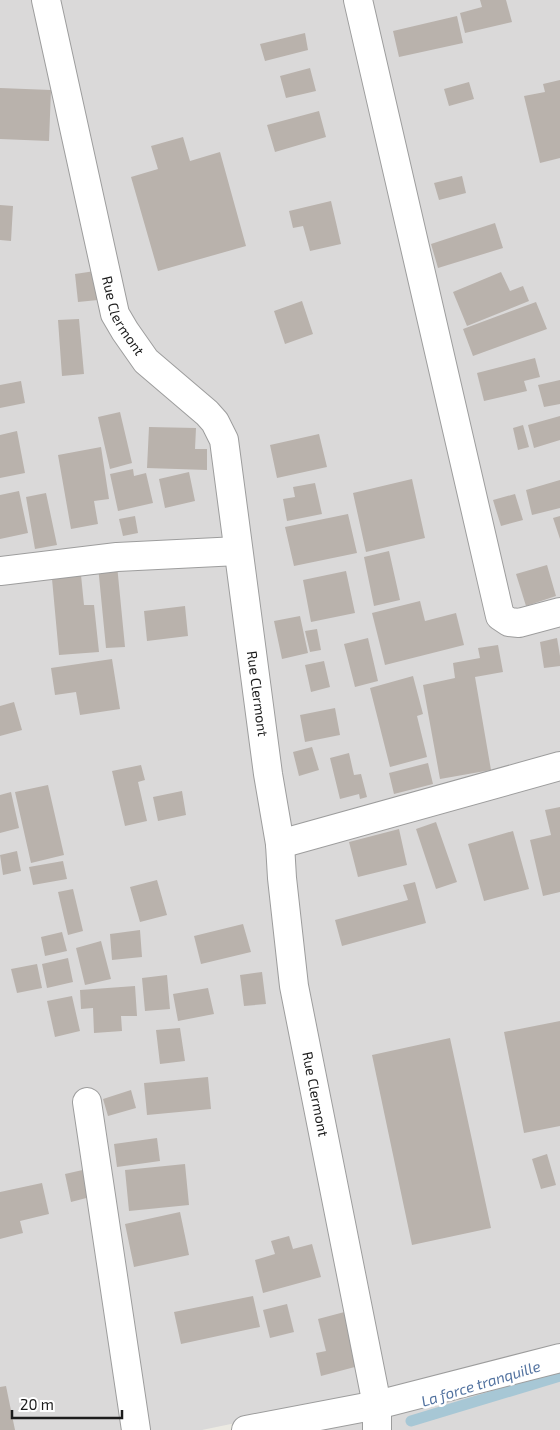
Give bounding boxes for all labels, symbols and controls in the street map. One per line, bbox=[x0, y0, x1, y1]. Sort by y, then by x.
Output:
street label: Rue Clermont bbox=[99, 274, 148, 358]
street label: Rue Clermont bbox=[244, 650, 272, 737]
street label: Rue Clermont bbox=[299, 1050, 333, 1138]
water label: La force tranquille bbox=[419, 1356, 543, 1410]
scale bar bbox=[12, 1388, 122, 1420]
text: 20 m bbox=[20, 1395, 54, 1413]

